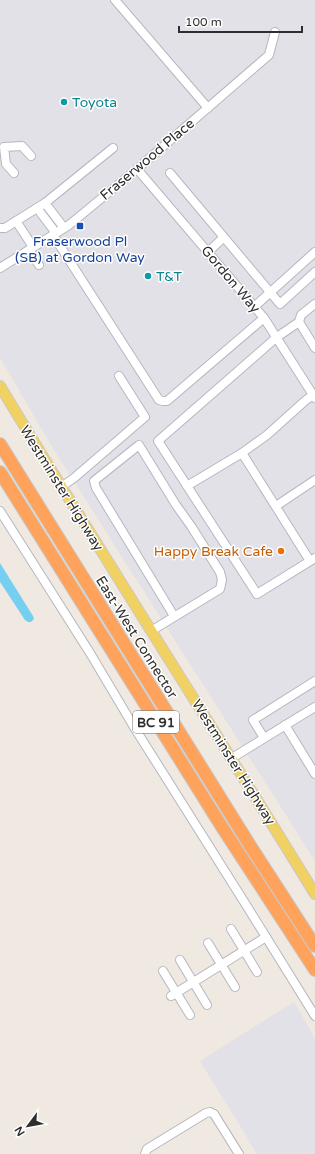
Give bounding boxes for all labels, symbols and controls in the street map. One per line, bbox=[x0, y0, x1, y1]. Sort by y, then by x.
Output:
scale bar bbox=[179, 8, 302, 34]
text: 100 m bbox=[185, 15, 222, 29]
place label: Toyota bbox=[72, 94, 117, 111]
marker: Toyota bbox=[59, 97, 69, 107]
street label: Fraserwood Place bbox=[97, 115, 198, 204]
marker: Fraserwood Pl (SB) at Gordon Way bbox=[75, 221, 85, 231]
place label: Fraserwood Pl (SB) at Gordon Way bbox=[15, 233, 145, 266]
street label: Gordon Way bbox=[198, 242, 264, 317]
place label: T&T bbox=[156, 268, 183, 285]
marker: T&T bbox=[143, 271, 153, 281]
street label: Westminster Highway bbox=[16, 422, 107, 554]
place label: Happy Break Cafe bbox=[154, 543, 273, 560]
marker: Happy Break Cafe bbox=[276, 546, 286, 556]
street label: East-West Connector bbox=[92, 573, 182, 702]
street label: Westminster Highway bbox=[188, 696, 279, 828]
road number: BC 91 bbox=[133, 711, 179, 733]
north arrow bbox=[8, 1106, 48, 1146]
text: N bbox=[12, 1124, 28, 1138]

